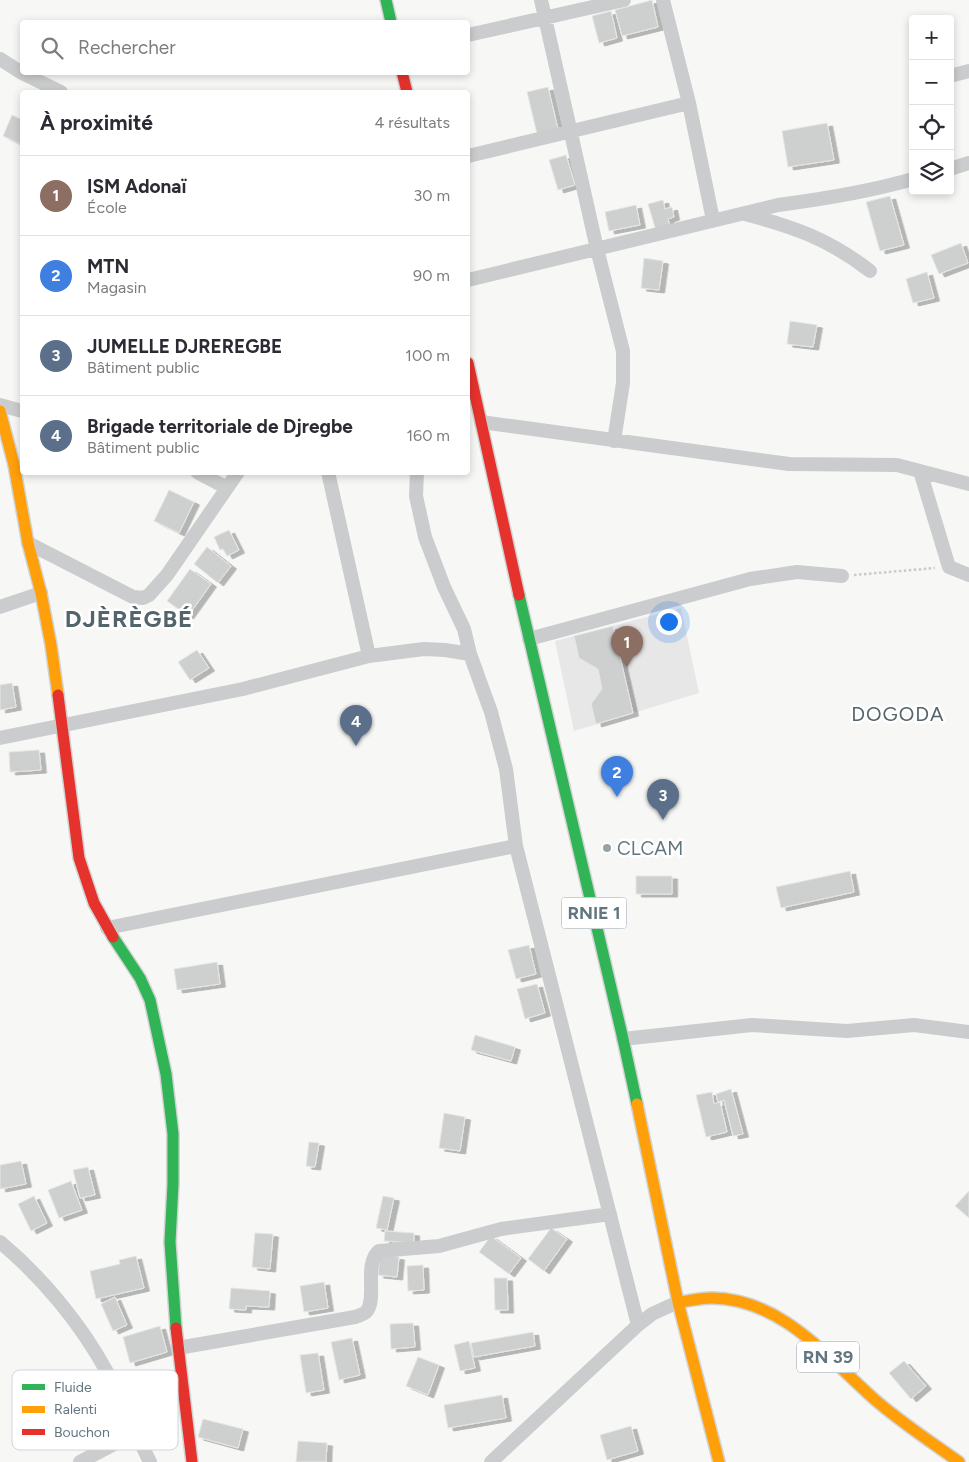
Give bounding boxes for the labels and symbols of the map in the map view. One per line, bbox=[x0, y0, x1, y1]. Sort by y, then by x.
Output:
district label: DJÈRÈGBÉ bbox=[65, 604, 193, 633]
your location bbox=[656, 609, 682, 635]
pin: 1 bbox=[611, 626, 643, 667]
district label: DOGODA bbox=[851, 702, 945, 726]
pin: 4 bbox=[340, 705, 372, 746]
pin: 2 bbox=[601, 756, 633, 797]
pin: 3 bbox=[647, 779, 679, 820]
place label: CLCAM bbox=[617, 837, 683, 860]
marker: CLCAM bbox=[601, 842, 613, 854]
road number: RNIE 1 bbox=[562, 898, 626, 928]
road number: RN 39 bbox=[797, 1341, 859, 1372]
legend bbox=[12, 1370, 178, 1450]
text: Fluide bbox=[54, 1379, 92, 1396]
text: Ralenti bbox=[54, 1401, 97, 1418]
text: Bouchon bbox=[54, 1424, 110, 1441]

